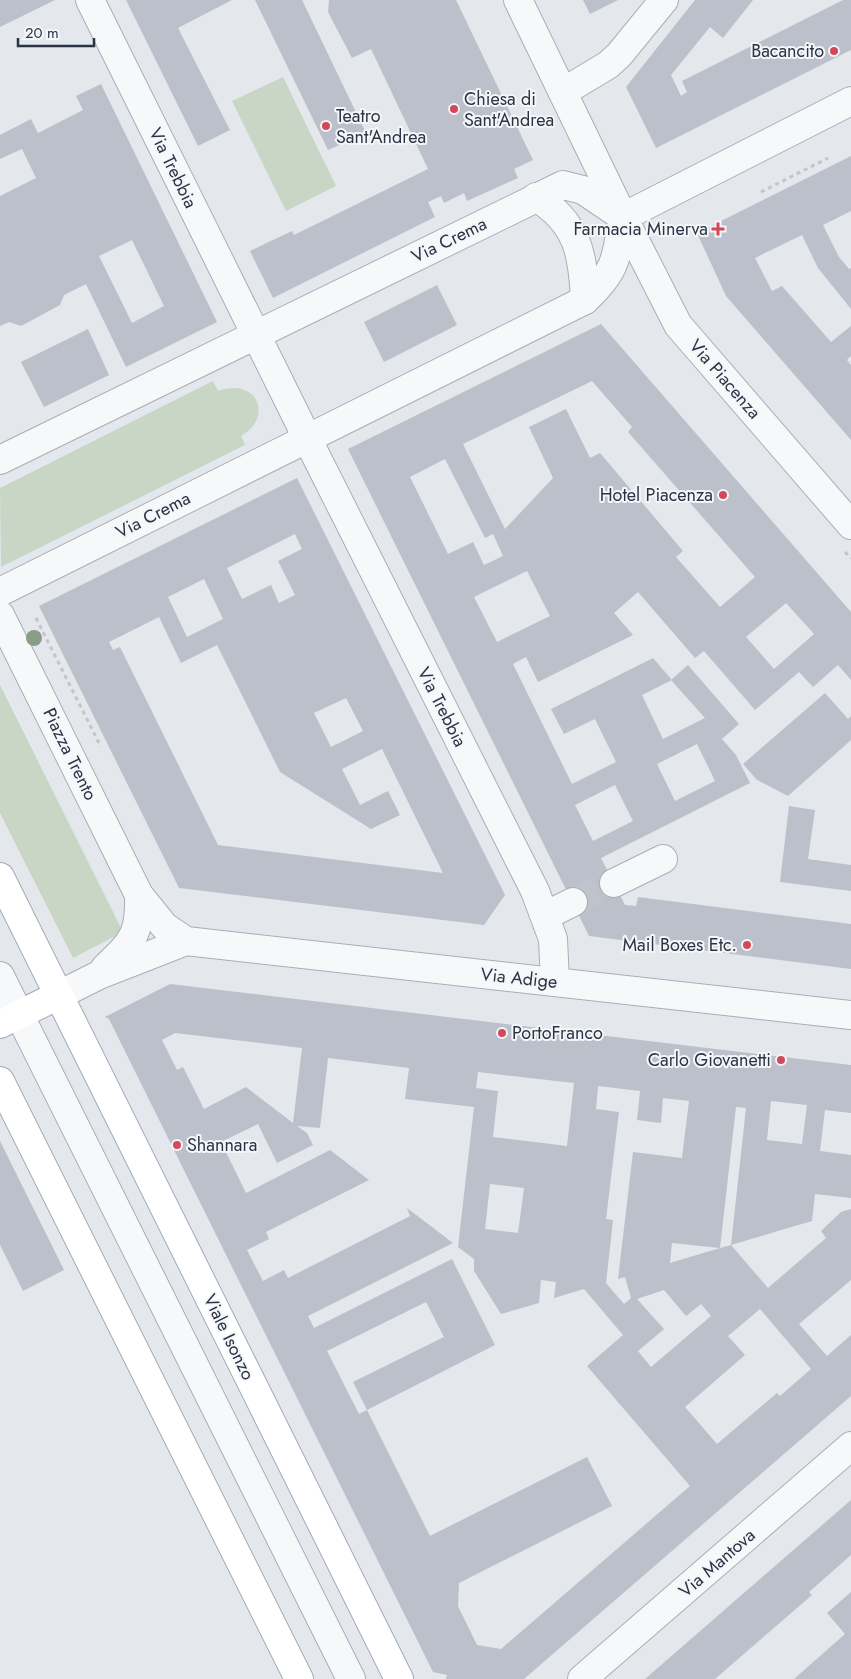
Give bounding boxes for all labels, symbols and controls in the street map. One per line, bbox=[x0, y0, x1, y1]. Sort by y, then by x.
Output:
scale bar bbox=[18, 15, 94, 47]
text: 20 m bbox=[25, 22, 59, 44]
place label: Bacancito bbox=[751, 38, 824, 64]
marker: Bacancito bbox=[828, 45, 840, 57]
place label: Chiesa di Sant'Andrea bbox=[464, 86, 554, 133]
place label: Teatro Sant'Andrea bbox=[336, 103, 426, 150]
marker: Chiesa di Sant'Andrea bbox=[448, 103, 460, 115]
marker: Teatro Sant'Andrea bbox=[320, 120, 332, 132]
street label: Via Trebbia bbox=[142, 123, 204, 213]
street label: Via Crema bbox=[407, 211, 491, 269]
place label: Farmacia Minerva bbox=[573, 216, 708, 242]
marker: Farmacia Minerva bbox=[712, 223, 724, 235]
street label: Via Piacenza bbox=[683, 333, 767, 425]
place label: Hotel Piacenza bbox=[600, 482, 713, 508]
street label: Via Crema bbox=[111, 485, 195, 545]
marker: Hotel Piacenza bbox=[717, 489, 729, 501]
street label: Via Trebbia bbox=[411, 663, 473, 751]
street label: Piazza Trento bbox=[36, 703, 104, 805]
place label: Mail Boxes Etc. bbox=[623, 932, 737, 958]
marker: Mail Boxes Etc. bbox=[741, 939, 753, 951]
street label: Via Adige bbox=[479, 961, 559, 995]
place label: PortoFranco bbox=[512, 1020, 603, 1046]
marker: PortoFranco bbox=[496, 1027, 508, 1039]
place label: Carlo Giovanetti bbox=[648, 1047, 771, 1073]
marker: Carlo Giovanetti bbox=[775, 1054, 787, 1066]
place label: Shannara bbox=[187, 1132, 257, 1158]
marker: Shannara bbox=[171, 1139, 183, 1151]
street label: Viale Isonzo bbox=[197, 1290, 261, 1385]
street label: Via Mantova bbox=[673, 1522, 761, 1604]

